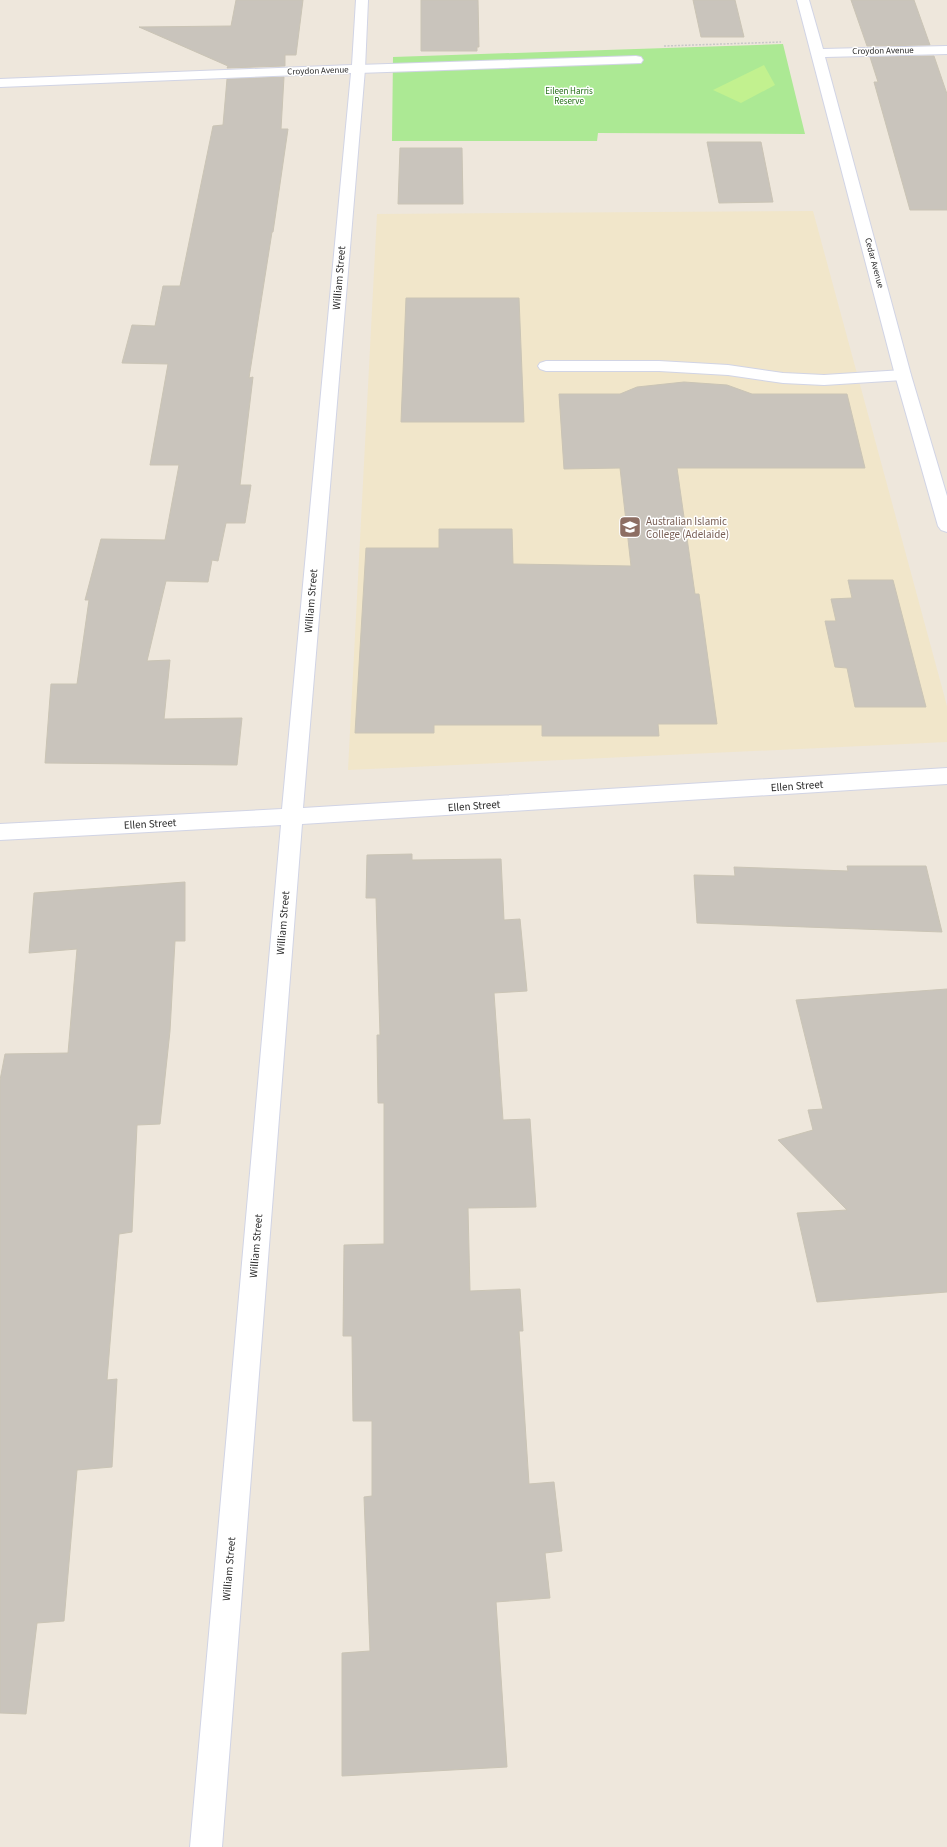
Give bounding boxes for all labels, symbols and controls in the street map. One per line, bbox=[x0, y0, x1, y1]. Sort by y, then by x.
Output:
street label: Croydon Avenue bbox=[852, 44, 914, 58]
street label: Croydon Avenue bbox=[287, 63, 349, 79]
park label: Eileen Harris Reserve bbox=[545, 85, 593, 108]
street label: Cedar Avenue bbox=[861, 236, 887, 290]
street label: William Street bbox=[329, 245, 349, 311]
school or university icon: Australian Islamic College (Adelaide) bbox=[617, 514, 643, 540]
place label: Australian Islamic College (Adelaide) bbox=[646, 514, 729, 542]
street label: William Street bbox=[301, 568, 321, 634]
street label: Ellen Street bbox=[770, 777, 824, 795]
street label: Ellen Street bbox=[447, 797, 501, 815]
street label: Ellen Street bbox=[123, 815, 177, 833]
street label: William Street bbox=[273, 890, 293, 956]
street label: William Street bbox=[246, 1213, 266, 1279]
street label: William Street bbox=[219, 1536, 239, 1602]

